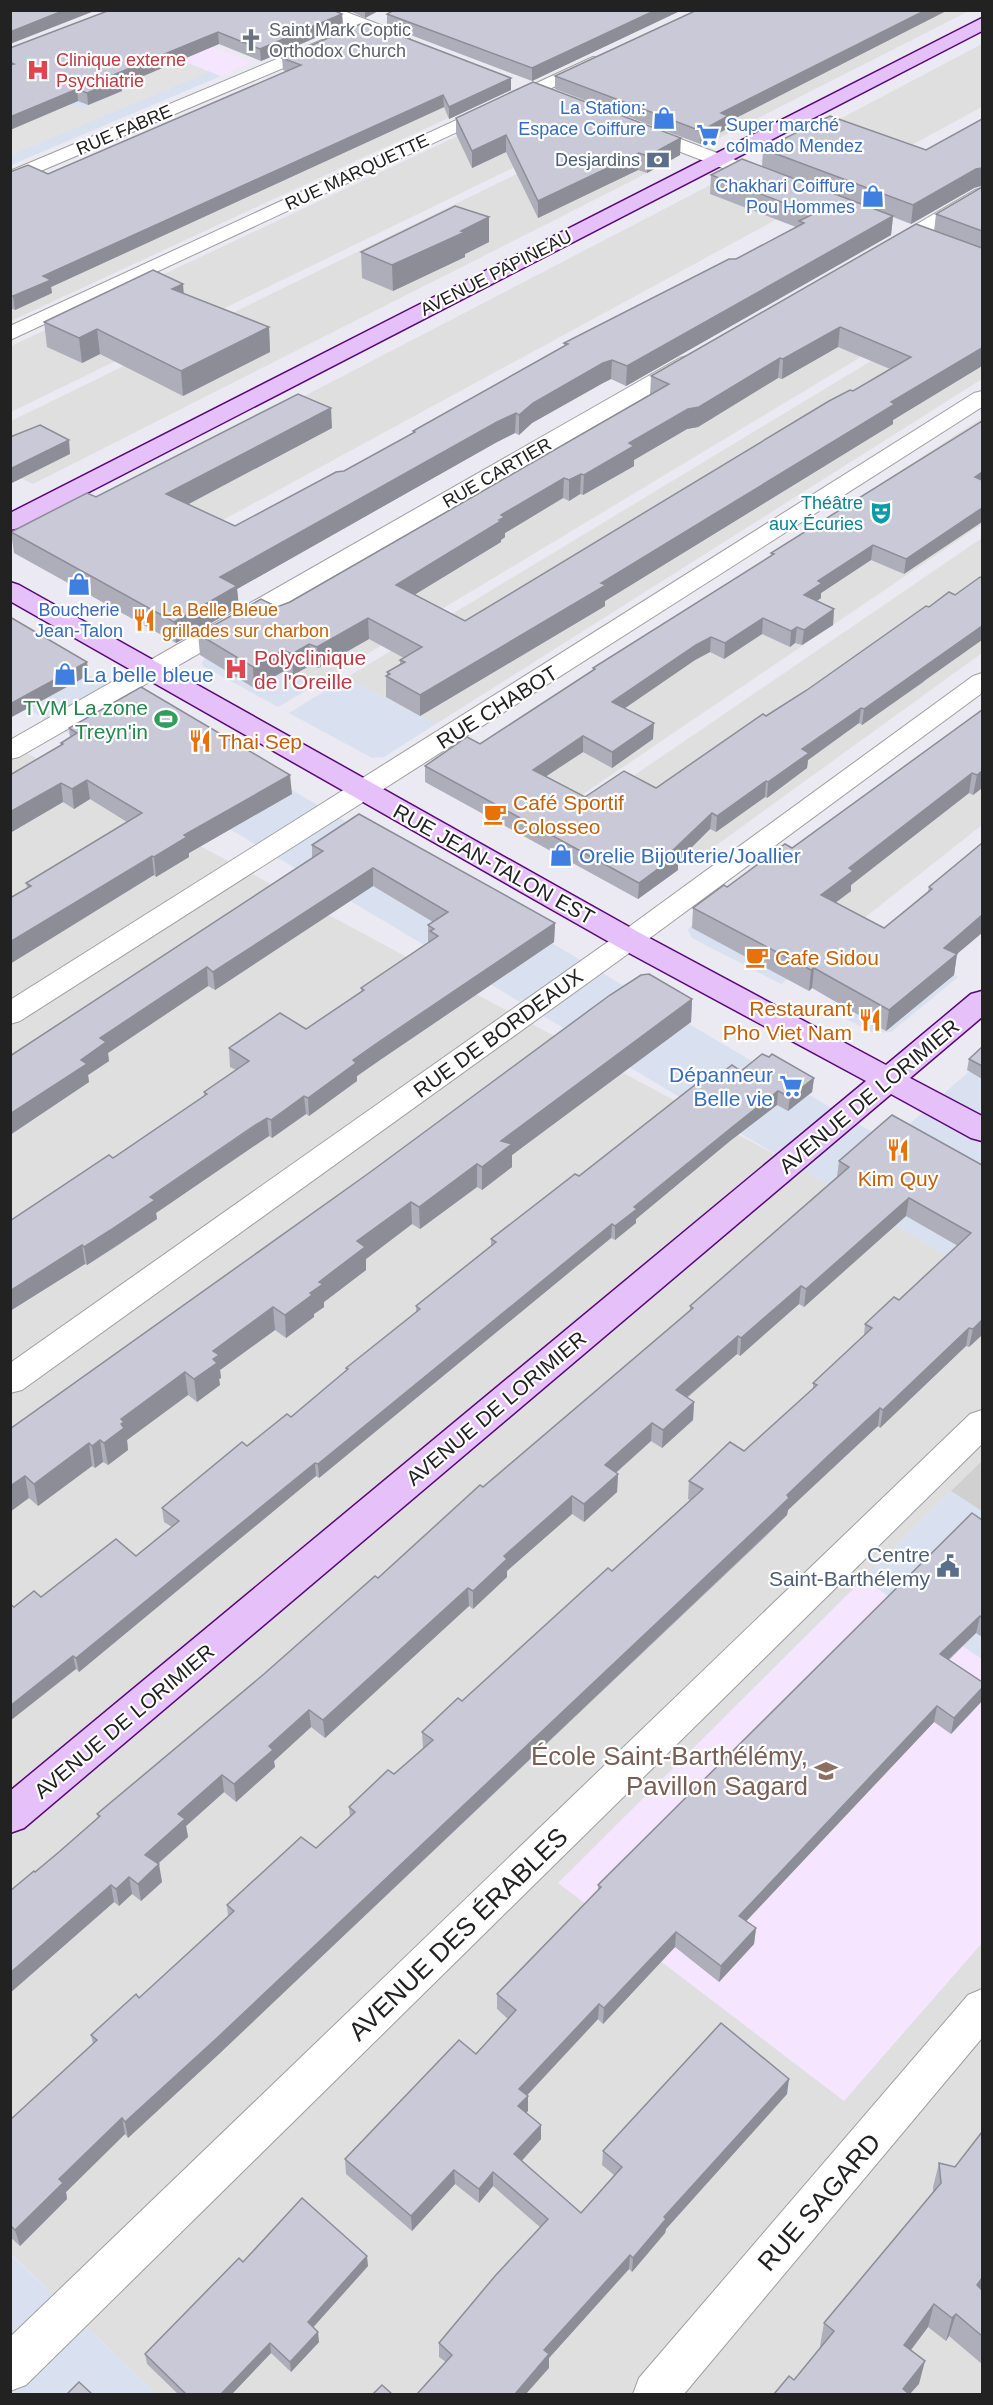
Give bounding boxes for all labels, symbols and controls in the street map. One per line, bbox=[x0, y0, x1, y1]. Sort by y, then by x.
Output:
place label: Saint Mark Coptic Orthodox Church bbox=[269, 20, 411, 61]
church icon: Saint Mark Coptic Orthodox Church bbox=[238, 27, 264, 53]
place label: Clinique externe Psychiatrie bbox=[56, 50, 186, 91]
hospital icon: Clinique externe Psychiatrie bbox=[25, 57, 51, 83]
place label: La Station: Espace Coiffure bbox=[518, 98, 646, 139]
street label: RUE FABRE bbox=[73, 101, 175, 159]
shop icon: La Station: Espace Coiffure bbox=[651, 105, 677, 131]
place label: Super marché colmado Mendez bbox=[726, 115, 863, 156]
supermarket icon: Super marché colmado Mendez bbox=[695, 122, 721, 148]
street label: RUE MARQUETTE bbox=[282, 130, 432, 214]
bank icon: Desjardins bbox=[645, 147, 671, 173]
place label: Desjardins bbox=[555, 150, 640, 170]
place label: Chakhari Coiffure Pou Hommes bbox=[715, 176, 855, 217]
shop icon: Chakhari Coiffure Pou Hommes bbox=[860, 183, 886, 209]
street label: AVENUE PAPINEAU bbox=[417, 226, 575, 320]
street label: RUE CARTIER bbox=[439, 434, 555, 512]
place label: Théâtre aux Écuries bbox=[769, 493, 863, 534]
theatre icon: Théâtre aux Écuries bbox=[868, 500, 894, 526]
shop icon: Boucherie Jean-Talon bbox=[66, 571, 92, 597]
place label: Boucherie Jean-Talon bbox=[35, 600, 123, 641]
place label: La Belle Bleue grillades sur charbon bbox=[162, 600, 329, 641]
restaurant icon: La Belle Bleue grillades sur charbon bbox=[131, 607, 157, 633]
place label: Polyclinique de l'Oreille bbox=[254, 646, 366, 693]
hospital icon: Polyclinique de l'Oreille bbox=[223, 656, 249, 682]
shop icon: La belle bleue bbox=[52, 661, 78, 687]
street label: RUE CHABOT bbox=[433, 661, 562, 753]
place label: La belle bleue bbox=[83, 663, 214, 686]
place label: TVM La zone Treyn'in bbox=[23, 696, 148, 743]
sports icon: TVM La zone Treyn'in bbox=[153, 706, 179, 732]
restaurant icon: Thai Sep bbox=[187, 728, 213, 754]
place label: Thai Sep bbox=[218, 730, 302, 753]
place label: Café Sportif Colosseo bbox=[513, 791, 624, 838]
street label: RUE JEAN-TALON EST bbox=[390, 799, 599, 929]
cafe icon: Café Sportif Colosseo bbox=[482, 801, 508, 827]
shop icon: Orelie Bijouterie/Joallier bbox=[548, 842, 574, 868]
place label: Orelie Bijouterie/Joallier bbox=[579, 844, 801, 867]
cafe icon: Cafe Sidou bbox=[744, 944, 770, 970]
place label: Cafe Sidou bbox=[775, 946, 879, 969]
street label: RUE DE BORDEAUX bbox=[409, 964, 587, 1102]
place label: Restaurant Pho Viet Nam bbox=[723, 997, 852, 1044]
restaurant icon: Restaurant Pho Viet Nam bbox=[857, 1007, 883, 1033]
street label: AVENUE DE LORIMIER bbox=[775, 1014, 963, 1178]
place label: Dépanneur Belle vie bbox=[669, 1063, 773, 1110]
supermarket icon: Dépanneur Belle vie bbox=[778, 1073, 804, 1099]
restaurant icon: Kim Quy bbox=[885, 1137, 911, 1163]
place label: Kim Quy bbox=[858, 1167, 939, 1190]
street label: AVENUE DE LORIMIER bbox=[402, 1326, 590, 1490]
place label: Centre Saint-Barthélemy bbox=[769, 1543, 930, 1590]
public building icon: Centre Saint-Barthélemy bbox=[935, 1553, 961, 1579]
street label: AVENUE DE LORIMIER bbox=[30, 1639, 218, 1803]
place label: École Saint-Barthélémy, Pavillon Sagard bbox=[531, 1741, 808, 1801]
school or university icon: École Saint-Barthélémy, Pavillon Sagard bbox=[813, 1758, 839, 1784]
street label: AVENUE DES ÉRABLES bbox=[342, 1821, 574, 2047]
street label: RUE SAGARD bbox=[751, 2127, 887, 2277]

